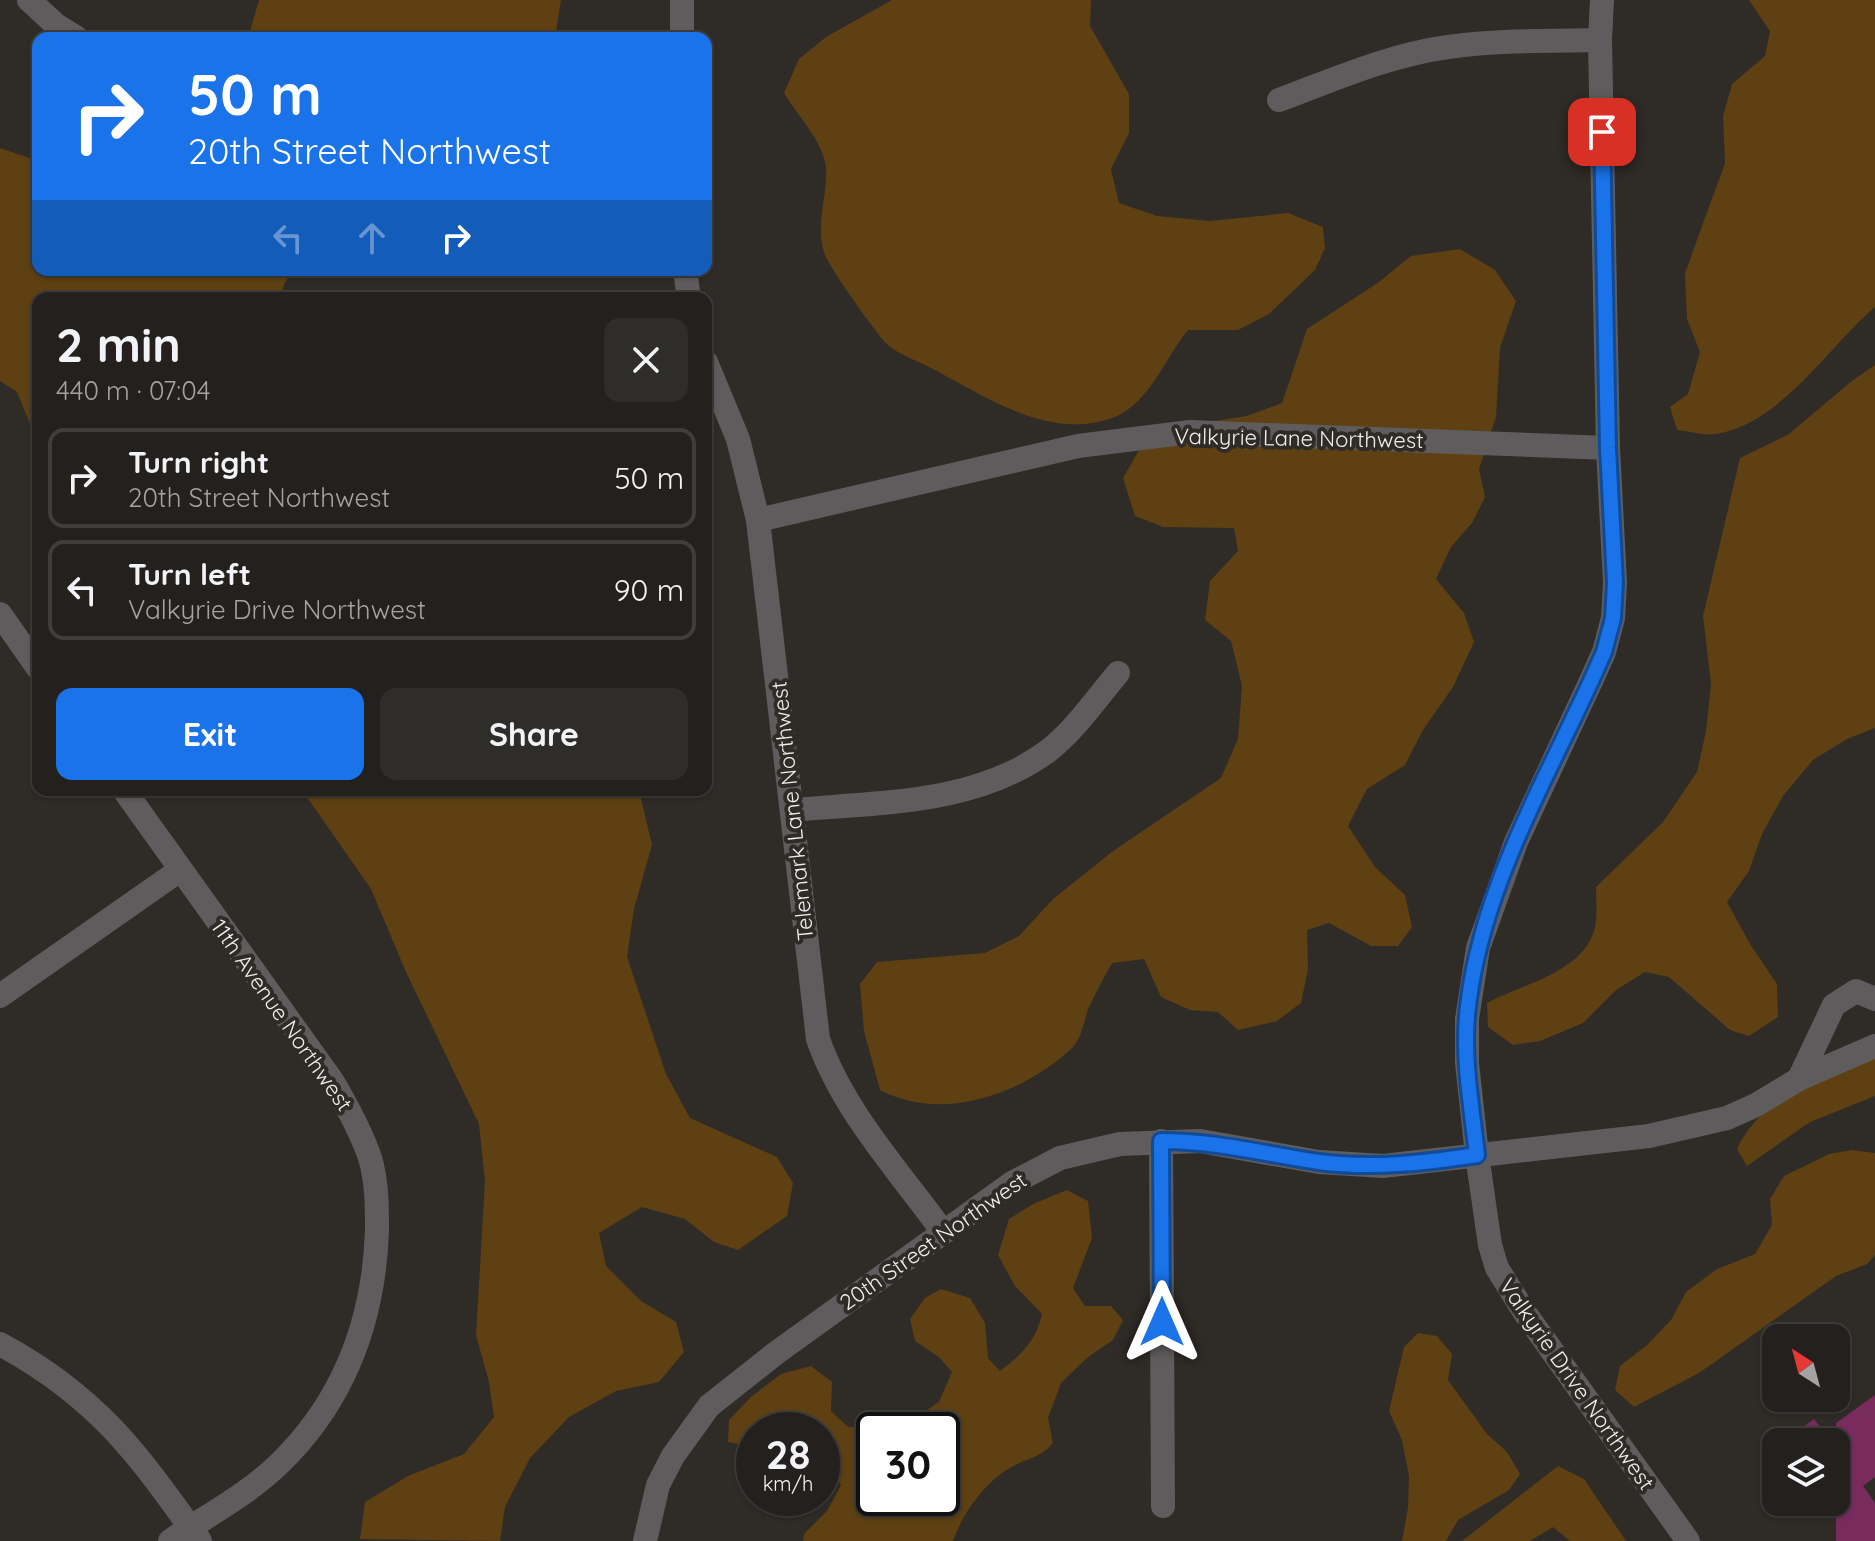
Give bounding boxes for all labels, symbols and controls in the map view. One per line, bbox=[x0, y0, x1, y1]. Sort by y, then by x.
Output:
text: 50 m bbox=[188, 59, 322, 129]
icon: right bbox=[56, 64, 160, 168]
pin bbox=[1568, 98, 1636, 166]
icon: arrive bbox=[1580, 110, 1624, 154]
text: 20th Street Northwest bbox=[188, 128, 551, 173]
icon: left bbox=[266, 216, 310, 260]
icon: ahead bbox=[350, 216, 394, 260]
icon: right bbox=[434, 216, 478, 260]
text: 2 min bbox=[56, 314, 181, 374]
button: close bbox=[604, 318, 688, 402]
text: 440 m · 07:04 bbox=[56, 374, 210, 407]
street label: Valkyrie Lane Northwest bbox=[1174, 422, 1424, 454]
text: Turn right bbox=[128, 443, 269, 481]
icon: right bbox=[60, 456, 104, 500]
text: 50 m bbox=[614, 459, 684, 497]
text: 20th Street Northwest bbox=[128, 481, 390, 514]
text: Turn left bbox=[128, 555, 251, 593]
icon: left bbox=[60, 568, 104, 612]
text: 90 m bbox=[614, 571, 684, 609]
text: Valkyrie Drive Northwest bbox=[128, 593, 426, 626]
street label: Telemark Lane Northwest bbox=[764, 680, 820, 942]
button: Exit bbox=[56, 688, 364, 780]
button: Share bbox=[380, 688, 688, 780]
street label: 11th Avenue Northwest bbox=[205, 914, 359, 1116]
street label: 20th Street Northwest bbox=[834, 1166, 1032, 1316]
street label: Valkyrie Drive Northwest bbox=[1493, 1273, 1661, 1495]
position arrow bbox=[1120, 1280, 1204, 1364]
north arrow bbox=[1762, 1324, 1850, 1412]
map controls bbox=[1762, 1324, 1850, 1516]
speed limit sign: 30 bbox=[856, 1412, 960, 1516]
button: layers bbox=[1762, 1428, 1850, 1516]
text: 28 bbox=[766, 1429, 810, 1479]
text: km/h bbox=[763, 1471, 813, 1496]

